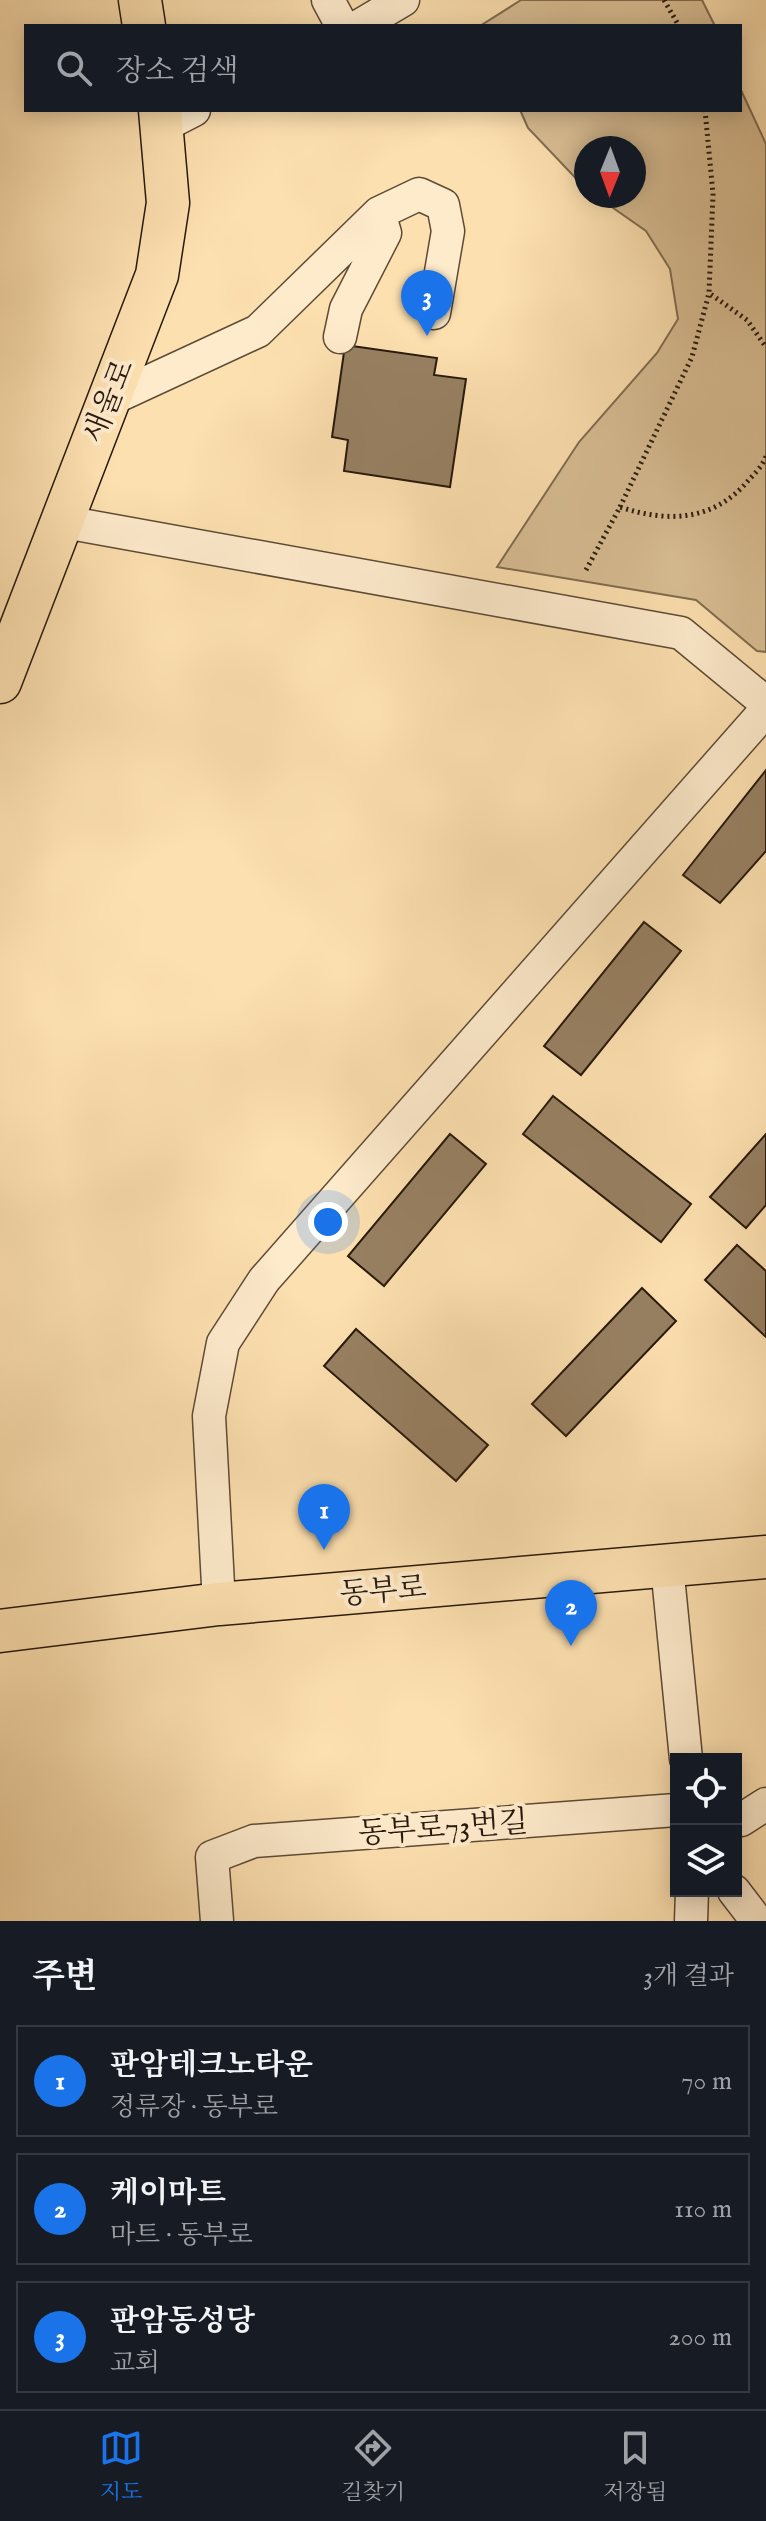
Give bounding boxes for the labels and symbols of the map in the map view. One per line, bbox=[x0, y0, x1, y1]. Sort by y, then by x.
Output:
north arrow bbox=[574, 136, 646, 208]
pin: 3 bbox=[401, 270, 453, 336]
street label: 새울로 bbox=[76, 354, 144, 449]
your location bbox=[308, 1202, 348, 1242]
pin: 1 bbox=[298, 1484, 350, 1550]
street label: 동부로 bbox=[338, 1569, 428, 1615]
pin: 2 bbox=[545, 1580, 597, 1646]
street label: 동부로73번길 bbox=[357, 1804, 529, 1854]

